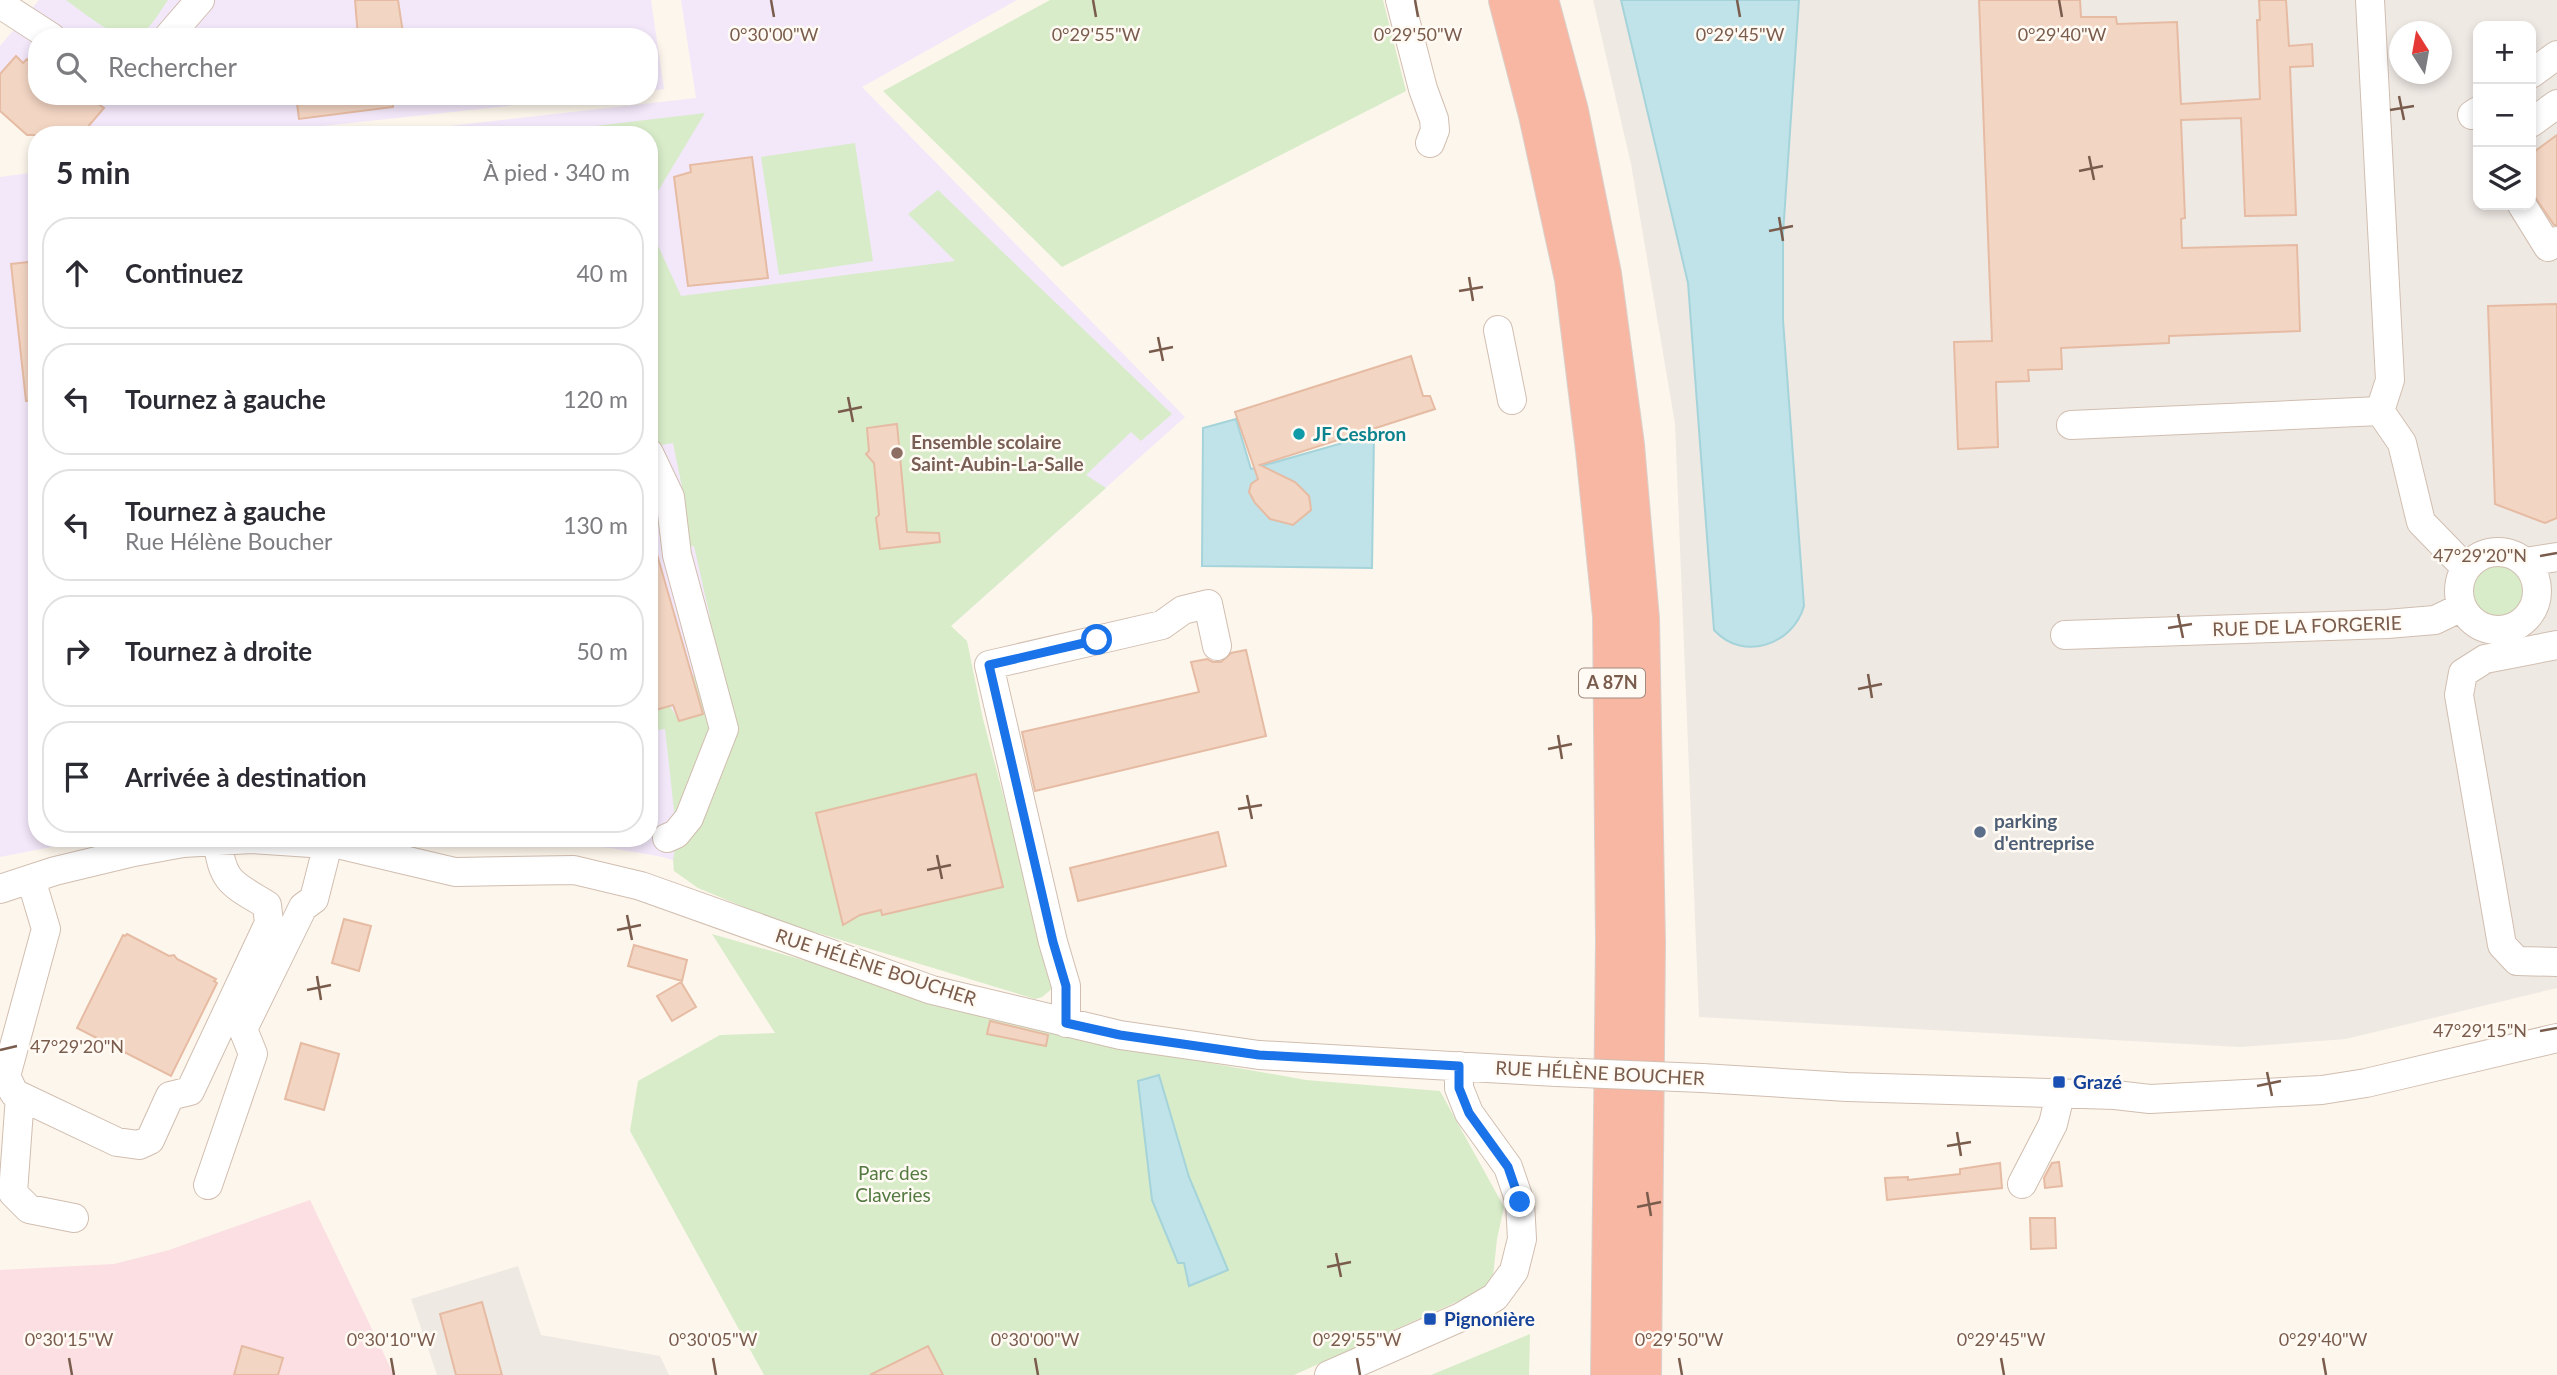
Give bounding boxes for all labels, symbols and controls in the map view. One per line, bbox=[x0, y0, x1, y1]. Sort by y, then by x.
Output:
north arrow bbox=[2389, 21, 2452, 84]
map controls bbox=[2473, 21, 2536, 210]
button: + bbox=[2473, 21, 2536, 84]
text: 0°30'00"W bbox=[730, 23, 819, 45]
text: 0°29'55"W bbox=[1052, 23, 1141, 45]
text: 0°29'50"W bbox=[1374, 23, 1463, 45]
text: 0°29'45"W bbox=[1696, 23, 1785, 45]
text: 0°29'40"W bbox=[2018, 23, 2107, 45]
search box bbox=[28, 28, 658, 105]
icon: search bbox=[52, 48, 90, 86]
text: Rechercher bbox=[108, 51, 237, 83]
button: − bbox=[2473, 84, 2536, 147]
button: layers bbox=[2473, 147, 2536, 210]
text: 5 min bbox=[56, 154, 130, 190]
text: À pied · 340 m bbox=[483, 158, 630, 186]
icon: ahead bbox=[58, 254, 96, 292]
text: Continuez bbox=[125, 257, 243, 289]
text: 40 m bbox=[577, 259, 628, 287]
icon: left bbox=[58, 380, 96, 418]
text: Tournez à gauche bbox=[125, 383, 326, 415]
text: 120 m bbox=[563, 385, 628, 413]
place label: JF Cesbron bbox=[1313, 422, 1406, 445]
marker: JF Cesbron bbox=[1291, 426, 1307, 442]
place label: Ensemble scolaire Saint-Aubin-La-Salle bbox=[911, 430, 1084, 475]
marker: Ensemble scolaire Saint-Aubin-La-Salle bbox=[889, 445, 905, 461]
text: Tournez à gauche bbox=[125, 495, 326, 527]
icon: left bbox=[58, 506, 96, 544]
text: 130 m bbox=[563, 511, 628, 539]
text: Rue Hélène Boucher bbox=[125, 527, 332, 555]
text: 47°29'20"N bbox=[2433, 544, 2527, 566]
street label: RUE DE LA FORGERIE bbox=[2212, 611, 2402, 640]
route start bbox=[1081, 624, 1112, 655]
icon: right bbox=[58, 632, 96, 670]
text: Tournez à droite bbox=[125, 635, 312, 667]
text: 50 m bbox=[577, 637, 628, 665]
road number: A 87N bbox=[1579, 668, 1645, 698]
icon: arrive bbox=[58, 758, 96, 796]
text: Arrivée à destination bbox=[125, 761, 367, 793]
place label: parking d'entreprise bbox=[1994, 809, 2094, 854]
marker: parking d'entreprise bbox=[1972, 824, 1988, 840]
street label: RUE HÉLÈNE BOUCHER bbox=[773, 923, 980, 1010]
text: 47°29'15"N bbox=[2433, 1019, 2527, 1041]
text: 47°29'20"N bbox=[30, 1035, 124, 1057]
street label: RUE HÉLÈNE BOUCHER bbox=[1495, 1056, 1705, 1089]
place label: Grazé bbox=[2073, 1070, 2122, 1093]
marker: Grazé bbox=[2051, 1074, 2067, 1090]
park label: Parc des Claveries bbox=[855, 1161, 931, 1206]
route end bbox=[1504, 1186, 1535, 1217]
place label: Pignonière bbox=[1444, 1307, 1535, 1330]
marker: Pignonière bbox=[1422, 1311, 1438, 1327]
text: 0°30'15"W bbox=[25, 1328, 114, 1350]
text: 0°30'10"W bbox=[347, 1328, 436, 1350]
text: 0°30'05"W bbox=[669, 1328, 758, 1350]
text: 0°30'00"W bbox=[991, 1328, 1080, 1350]
text: 0°29'55"W bbox=[1313, 1328, 1402, 1350]
text: 0°29'50"W bbox=[1635, 1328, 1724, 1350]
text: 0°29'45"W bbox=[1957, 1328, 2046, 1350]
text: 0°29'40"W bbox=[2279, 1328, 2368, 1350]

